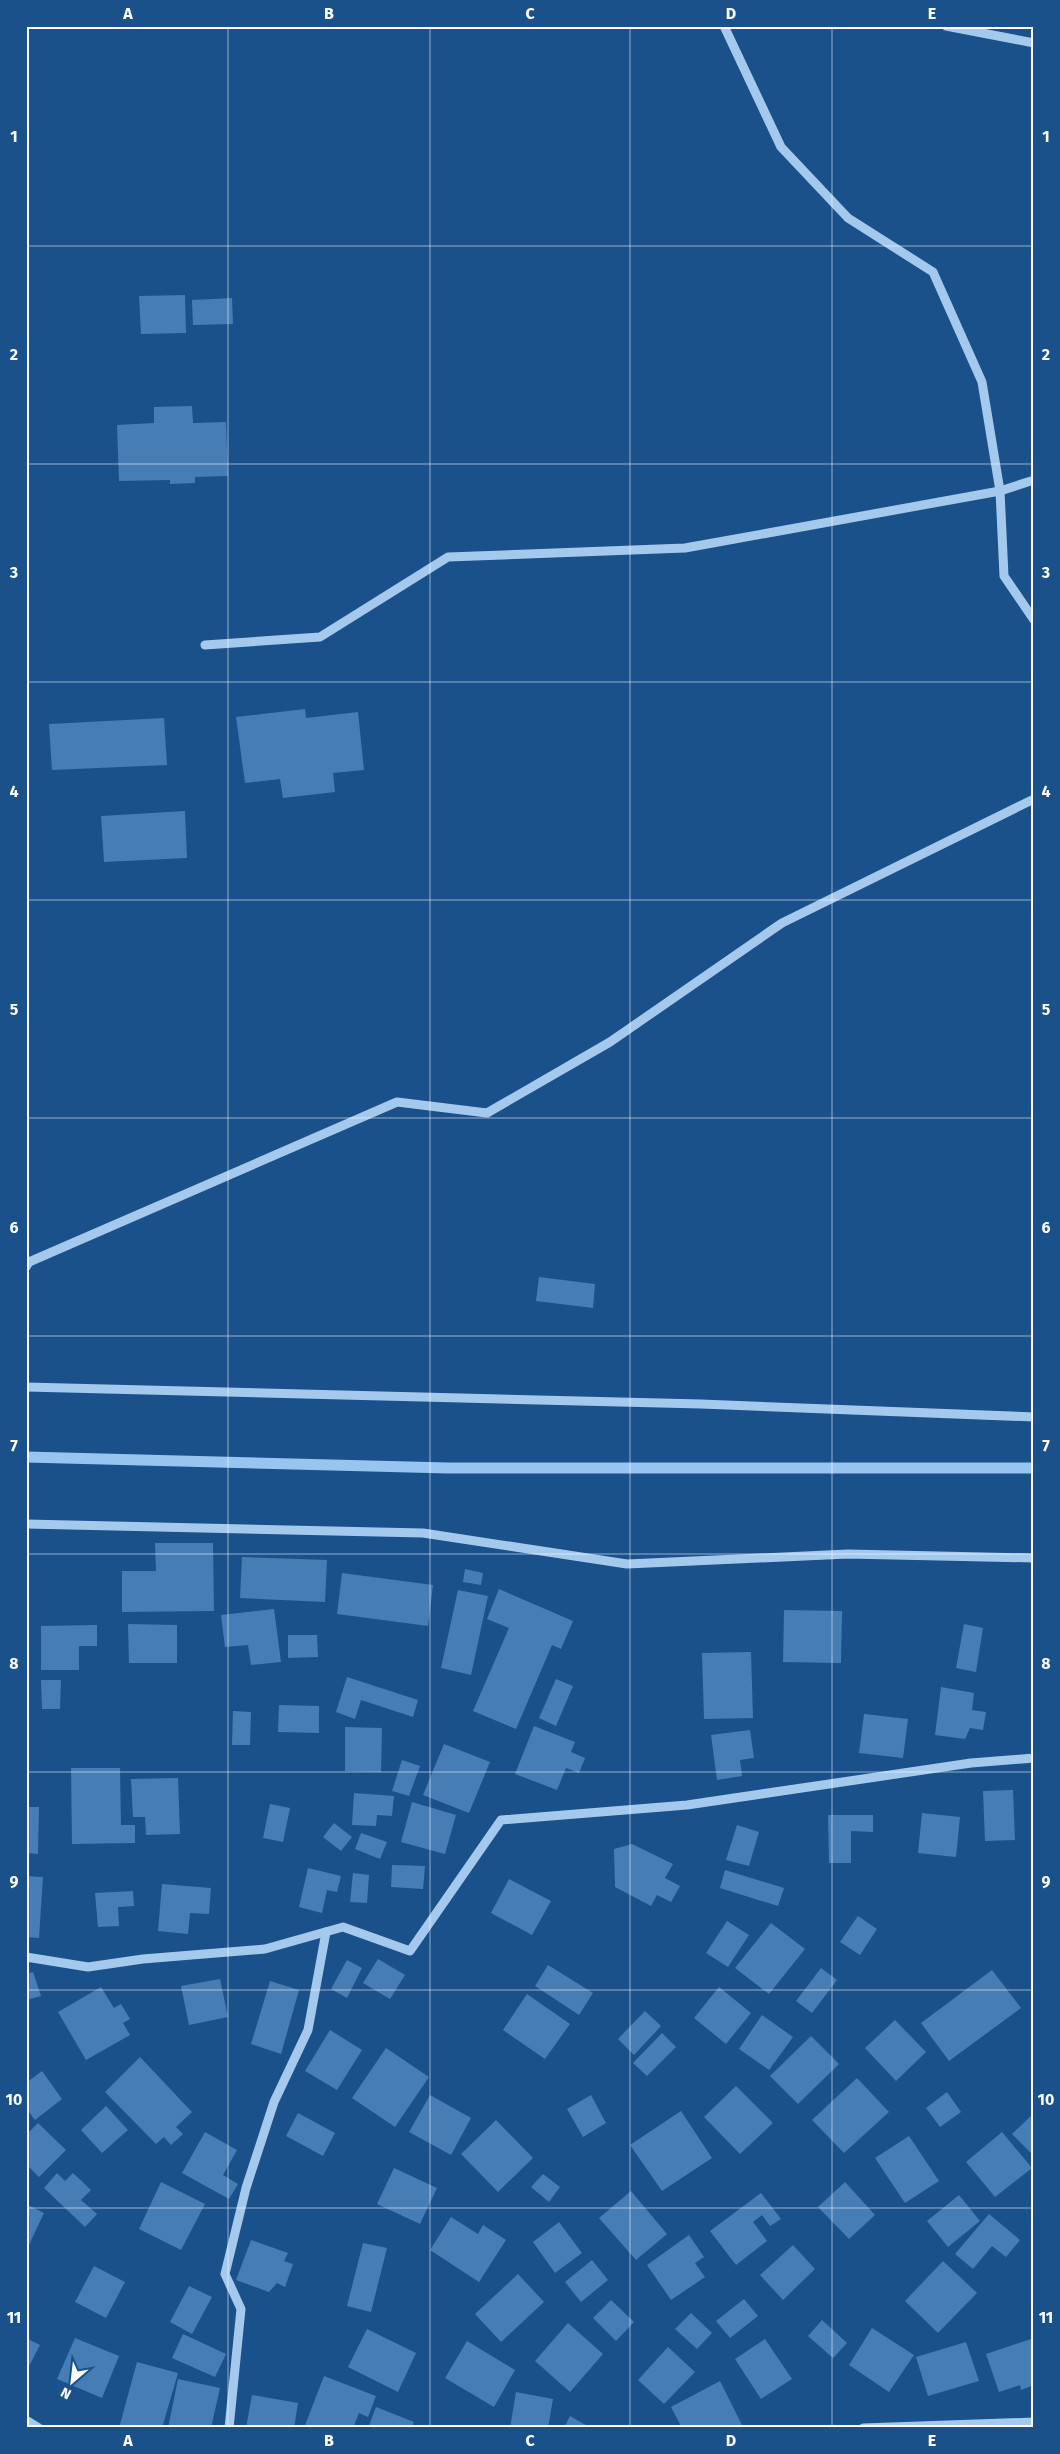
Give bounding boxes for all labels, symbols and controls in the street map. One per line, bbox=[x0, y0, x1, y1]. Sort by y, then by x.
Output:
text: A bbox=[122, 4, 133, 23]
text: B bbox=[324, 4, 334, 23]
text: C bbox=[525, 4, 535, 23]
text: D bbox=[726, 4, 736, 23]
text: E bbox=[928, 4, 936, 23]
text: 1 bbox=[10, 127, 18, 146]
text: 1 bbox=[1042, 127, 1050, 146]
text: 2 bbox=[10, 345, 18, 364]
text: 2 bbox=[1042, 345, 1050, 364]
text: 3 bbox=[9, 563, 18, 582]
text: 3 bbox=[1041, 563, 1050, 582]
text: 4 bbox=[9, 782, 19, 801]
text: 4 bbox=[1041, 782, 1051, 801]
text: 5 bbox=[10, 1000, 19, 1019]
text: 5 bbox=[1042, 1000, 1051, 1019]
text: 6 bbox=[9, 1218, 19, 1237]
text: 6 bbox=[1041, 1218, 1051, 1237]
text: 7 bbox=[10, 1436, 18, 1455]
text: 7 bbox=[1042, 1436, 1050, 1455]
text: 8 bbox=[9, 1654, 19, 1673]
text: 8 bbox=[1041, 1654, 1051, 1673]
text: 9 bbox=[10, 1872, 19, 1891]
text: 9 bbox=[1042, 1872, 1051, 1891]
text: 10 bbox=[6, 2090, 22, 2109]
text: 10 bbox=[1038, 2090, 1054, 2109]
text: 11 bbox=[7, 2308, 21, 2327]
text: 11 bbox=[1039, 2308, 1053, 2327]
north arrow bbox=[48, 2356, 98, 2406]
text: N bbox=[58, 2383, 74, 2403]
text: A bbox=[122, 2431, 133, 2450]
text: B bbox=[324, 2431, 334, 2450]
text: C bbox=[525, 2431, 535, 2450]
text: D bbox=[726, 2431, 736, 2450]
text: E bbox=[928, 2431, 936, 2450]

